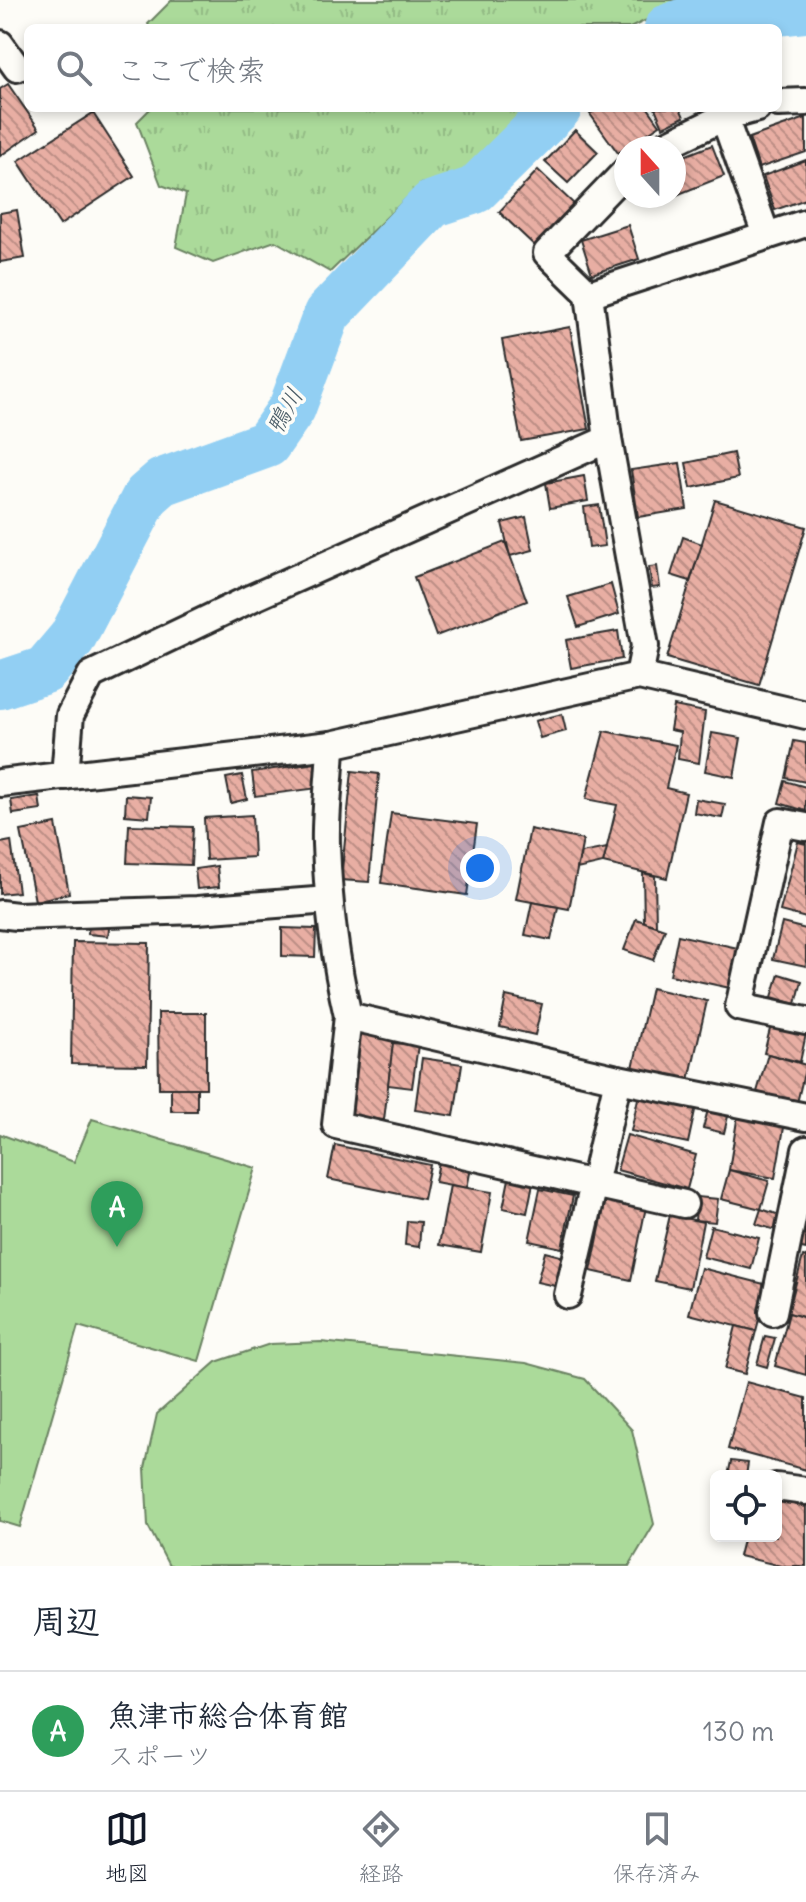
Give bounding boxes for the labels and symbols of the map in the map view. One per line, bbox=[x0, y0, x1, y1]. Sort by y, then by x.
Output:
north arrow bbox=[614, 136, 686, 208]
water label: 鴨川 bbox=[259, 382, 309, 439]
your location bbox=[460, 848, 500, 888]
pin: A bbox=[91, 1181, 143, 1247]

